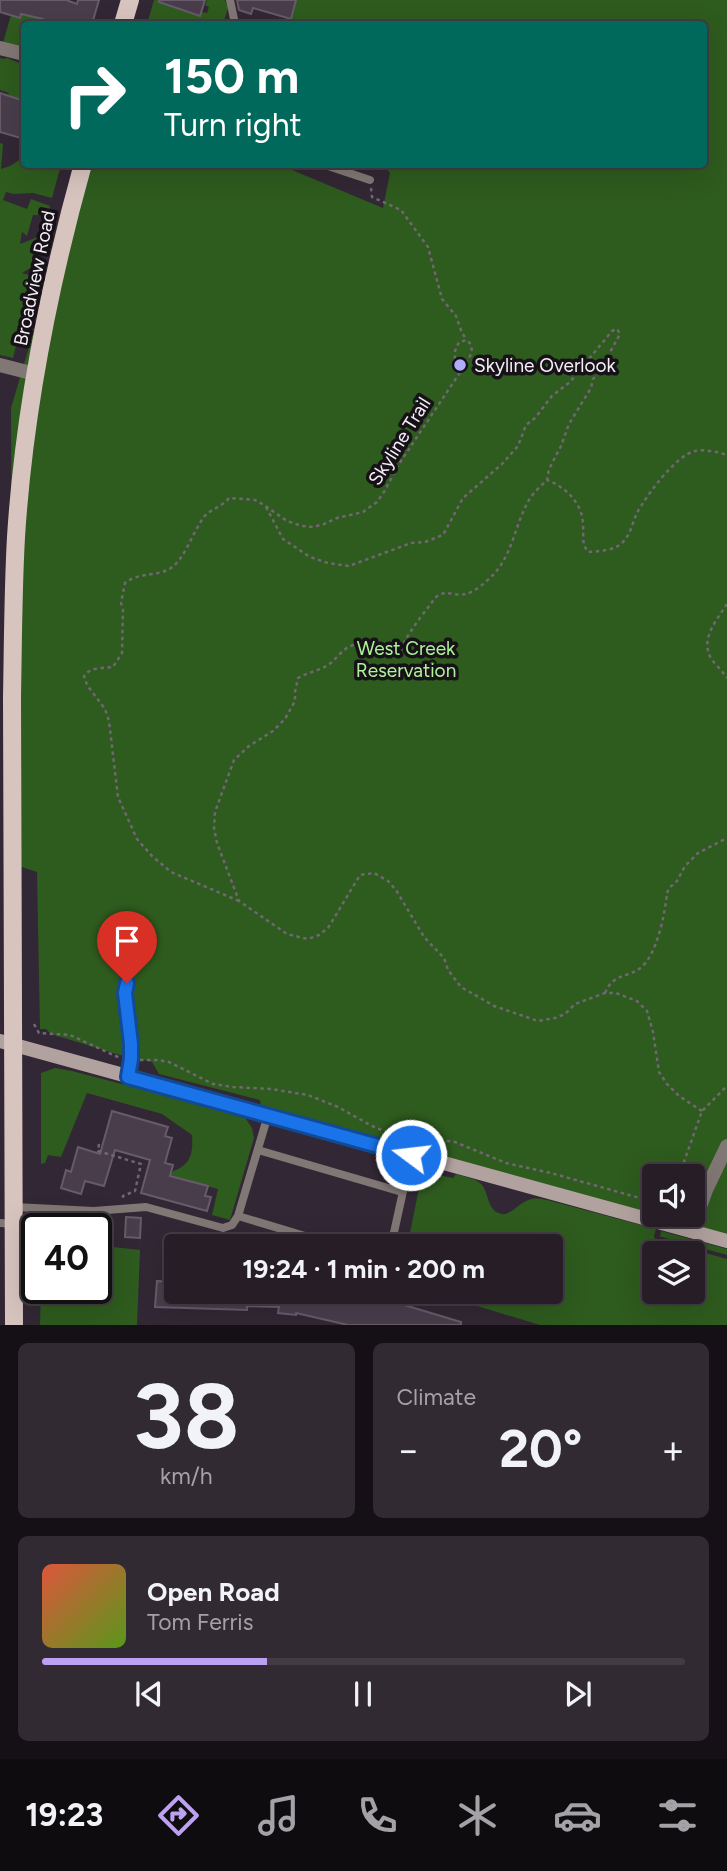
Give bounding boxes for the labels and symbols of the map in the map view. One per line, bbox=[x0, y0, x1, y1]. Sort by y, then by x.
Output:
street label: Broadview Road bbox=[9, 208, 60, 348]
place label: Skyline Overlook bbox=[474, 354, 617, 377]
marker: Skyline Overlook bbox=[452, 357, 468, 373]
street label: Skyline Trail bbox=[363, 393, 436, 490]
park label: West Creek Reservation bbox=[356, 637, 456, 682]
pin bbox=[97, 911, 157, 983]
position arrow bbox=[374, 1118, 448, 1192]
speed limit sign: 40 bbox=[21, 1213, 112, 1304]

